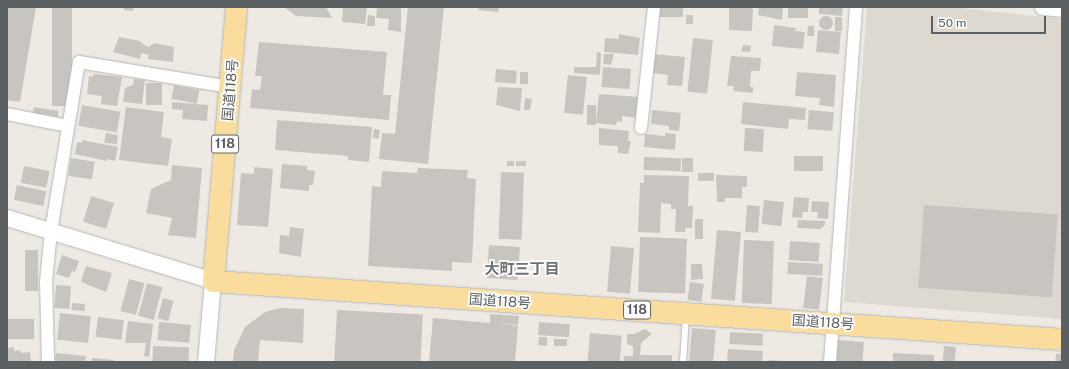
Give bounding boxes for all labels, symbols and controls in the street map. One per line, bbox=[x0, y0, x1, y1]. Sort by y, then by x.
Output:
scale bar bbox=[933, 8, 1048, 34]
text: 50 m bbox=[938, 16, 966, 30]
street label: 国道118号 bbox=[219, 58, 241, 122]
road number: 118 bbox=[211, 133, 239, 155]
district label: 大町三丁目 bbox=[485, 260, 559, 278]
street label: 国道118号 bbox=[468, 290, 532, 312]
road number: 118 bbox=[623, 299, 651, 321]
street label: 国道118号 bbox=[791, 311, 855, 333]

